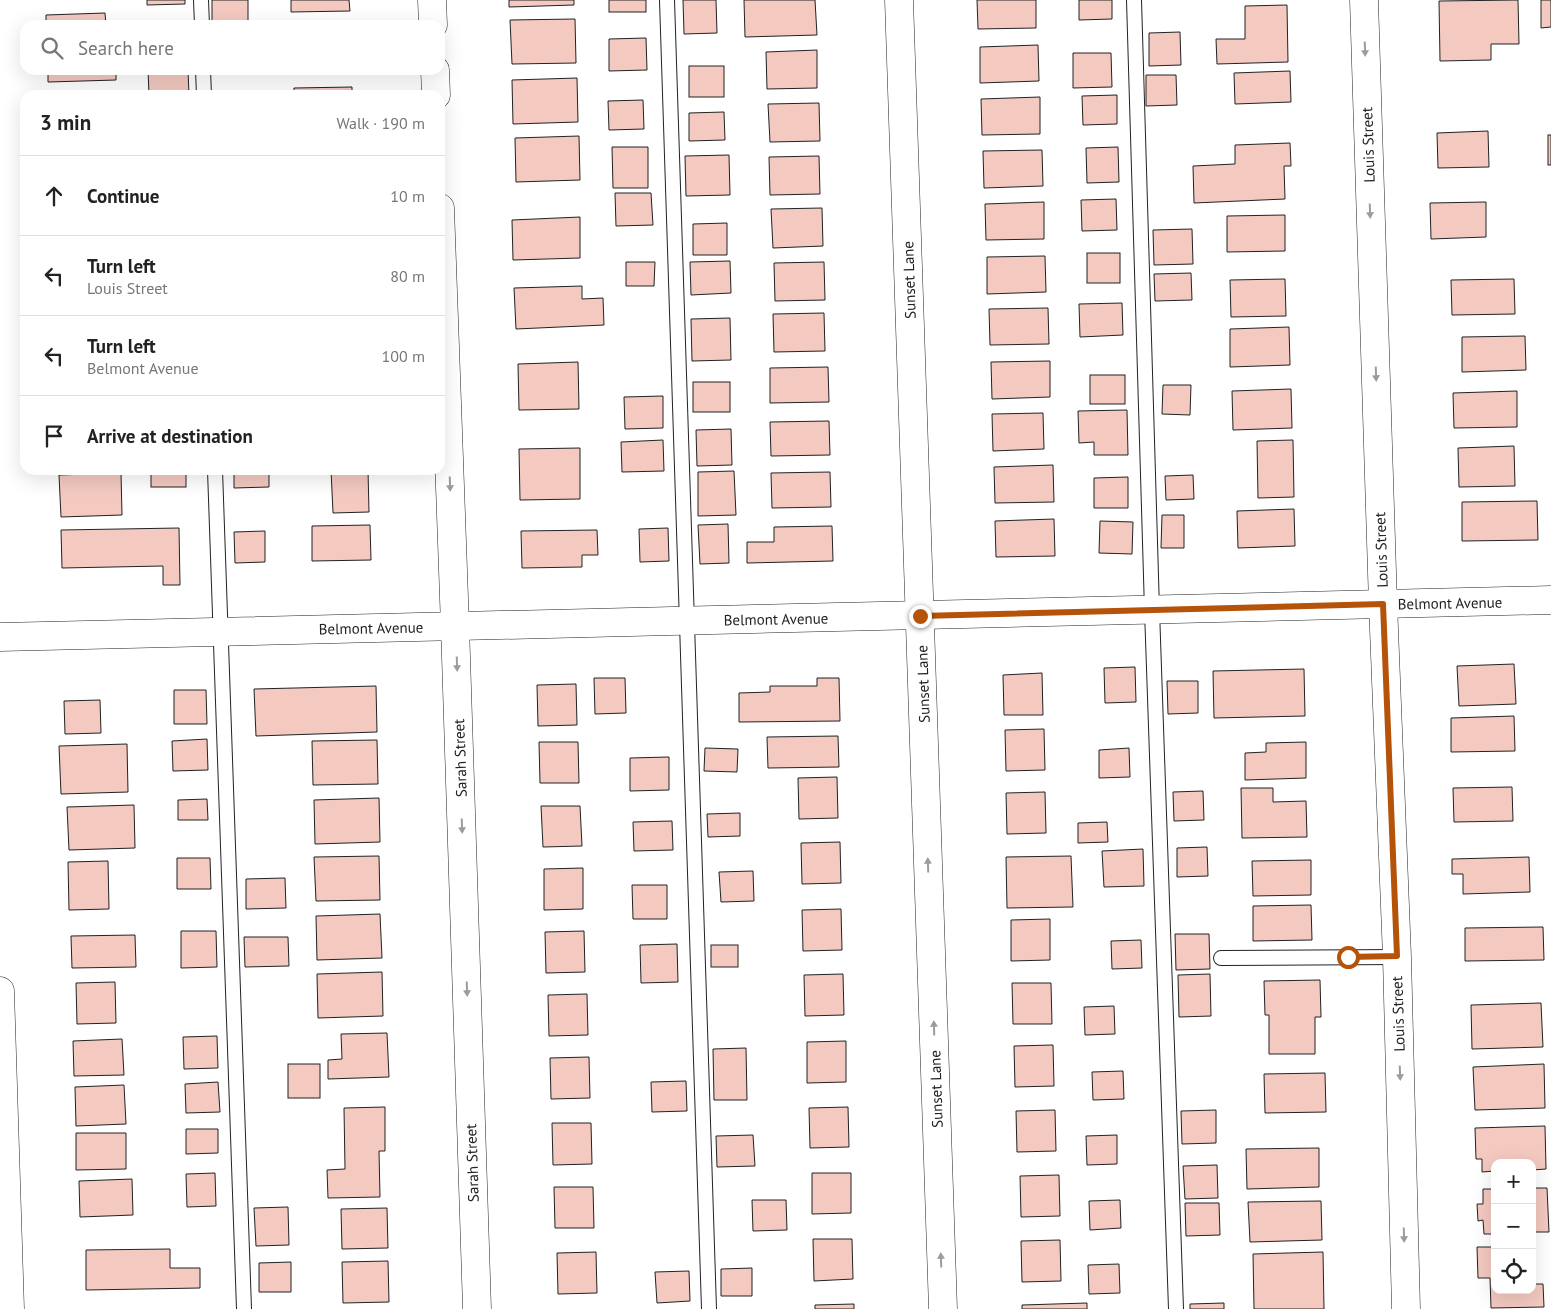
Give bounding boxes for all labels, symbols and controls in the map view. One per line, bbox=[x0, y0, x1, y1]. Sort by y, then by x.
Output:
search box bbox=[20, 20, 445, 75]
icon: search bbox=[38, 34, 66, 62]
text: Search here bbox=[78, 36, 174, 60]
one-way arrow bbox=[1362, 41, 1370, 57]
street label: Louis Street bbox=[1357, 107, 1379, 183]
text: 3 min bbox=[40, 109, 91, 136]
text: Walk · 190 m bbox=[336, 113, 425, 133]
icon: ahead bbox=[40, 182, 68, 210]
text: Continue bbox=[87, 184, 159, 208]
text: 10 m bbox=[390, 186, 425, 206]
one-way arrow bbox=[1367, 203, 1375, 219]
street label: Sunset Lane bbox=[898, 241, 920, 319]
text: Turn left bbox=[87, 254, 156, 278]
icon: left bbox=[40, 262, 68, 290]
text: 80 m bbox=[390, 266, 425, 286]
text: Louis Street bbox=[87, 278, 168, 298]
text: Turn left bbox=[87, 334, 156, 358]
icon: left bbox=[40, 342, 68, 370]
text: 100 m bbox=[382, 346, 425, 366]
text: Belmont Avenue bbox=[87, 358, 199, 378]
one-way arrow bbox=[1372, 366, 1380, 382]
icon: arrive bbox=[40, 422, 68, 450]
text: Arrive at destination bbox=[87, 424, 253, 448]
one-way arrow bbox=[446, 476, 454, 492]
street label: Louis Street bbox=[1370, 512, 1392, 588]
street label: Belmont Avenue bbox=[1398, 593, 1502, 613]
route end bbox=[909, 605, 932, 628]
street label: Belmont Avenue bbox=[724, 609, 828, 629]
street label: Belmont Avenue bbox=[319, 618, 423, 638]
street label: Sunset Lane bbox=[912, 645, 934, 723]
one-way arrow bbox=[453, 656, 461, 672]
street label: Sarah Street bbox=[449, 718, 471, 798]
one-way arrow bbox=[458, 818, 466, 834]
one-way arrow bbox=[924, 857, 932, 873]
route start bbox=[1337, 946, 1360, 969]
street label: Louis Street bbox=[1387, 976, 1409, 1052]
one-way arrow bbox=[463, 981, 471, 997]
one-way arrow bbox=[929, 1020, 937, 1036]
street label: Sunset Lane bbox=[925, 1050, 947, 1128]
one-way arrow bbox=[1396, 1065, 1404, 1081]
street label: Sarah Street bbox=[461, 1123, 483, 1203]
map controls bbox=[1491, 1159, 1536, 1294]
button: + bbox=[1491, 1159, 1536, 1204]
button: − bbox=[1491, 1204, 1536, 1249]
one-way arrow bbox=[1400, 1228, 1408, 1244]
button: locate bbox=[1491, 1249, 1536, 1294]
one-way arrow bbox=[937, 1252, 945, 1268]

